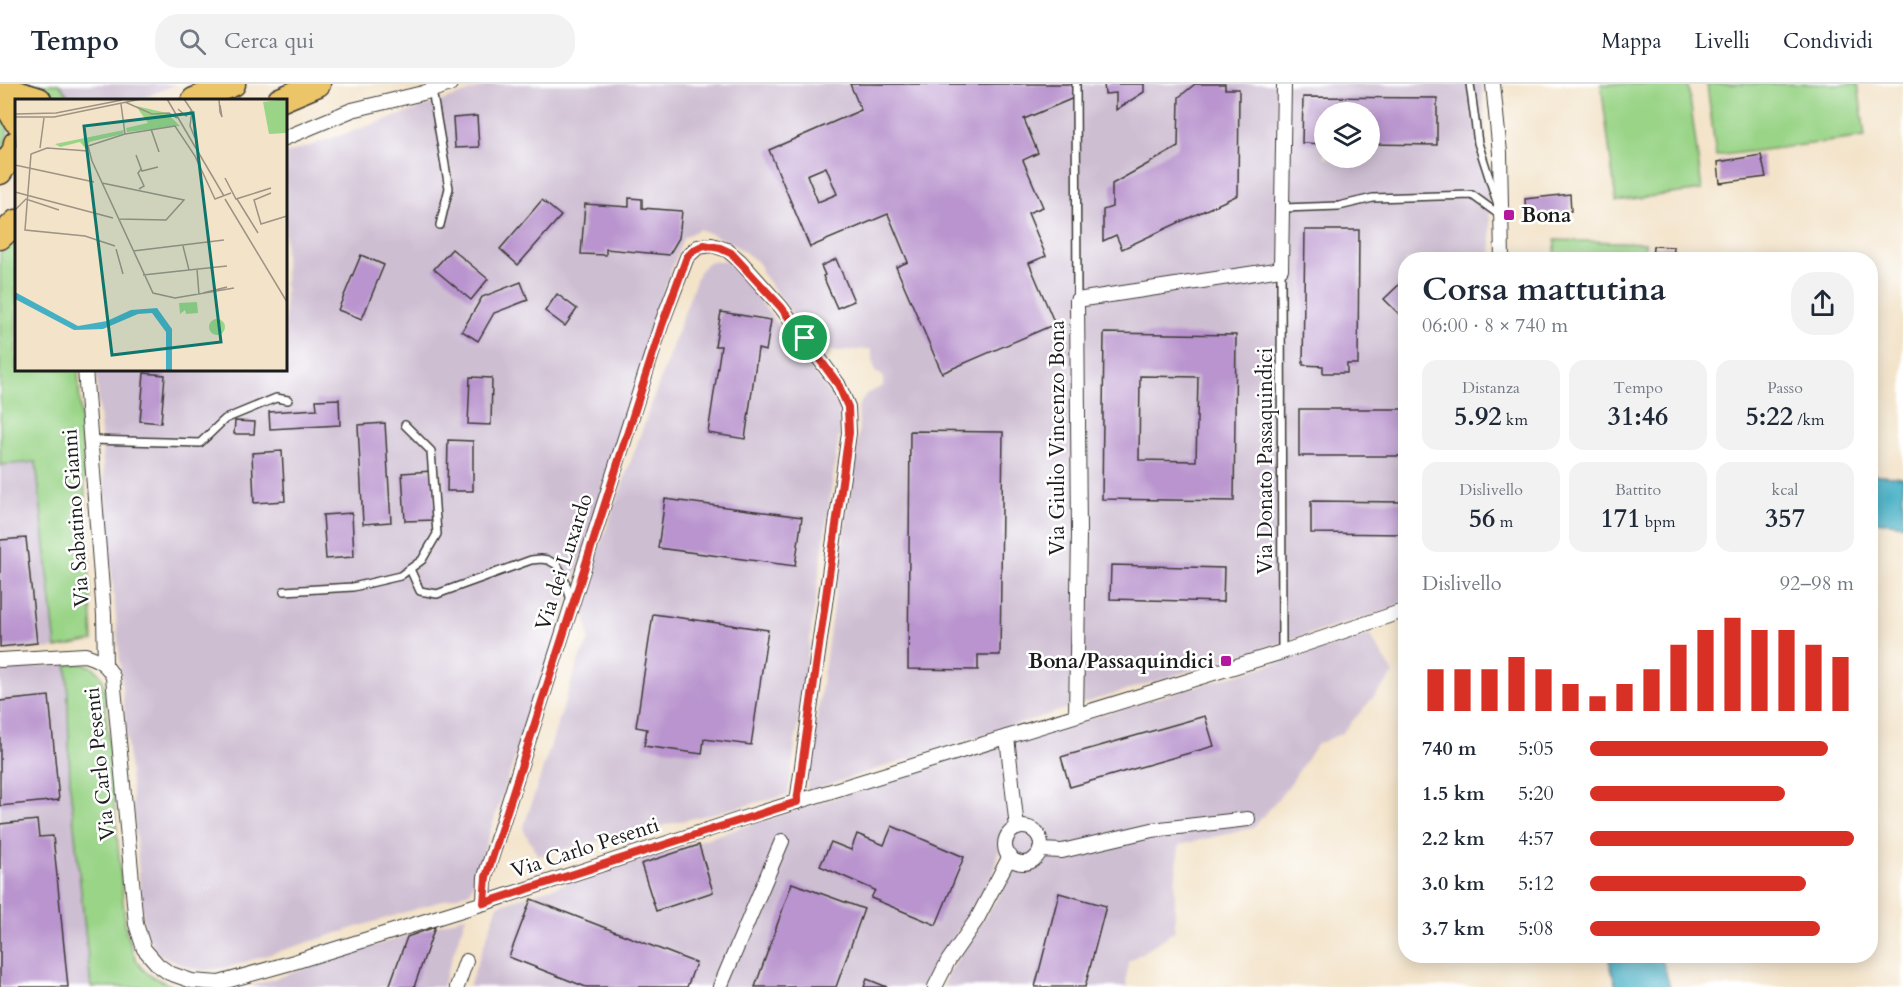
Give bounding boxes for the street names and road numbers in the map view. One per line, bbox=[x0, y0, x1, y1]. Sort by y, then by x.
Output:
street label: Via Giulio Vincenzo Bona bbox=[1043, 320, 1072, 556]
street label: Via Donato Passaquindici bbox=[1251, 347, 1280, 574]
street label: Via Sabatino Gianni bbox=[55, 428, 97, 608]
street label: Via dei Luxardo bbox=[528, 490, 600, 634]
street label: Via Carlo Pesenti bbox=[78, 686, 122, 842]
street label: Via Carlo Pesenti bbox=[507, 810, 663, 886]

